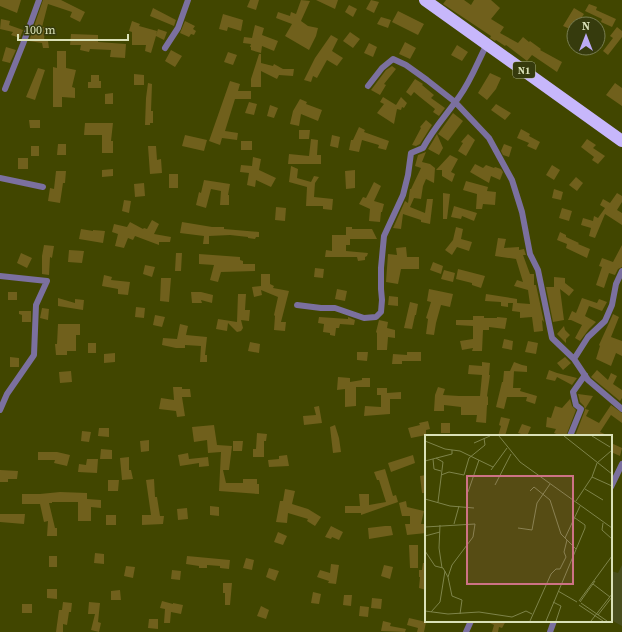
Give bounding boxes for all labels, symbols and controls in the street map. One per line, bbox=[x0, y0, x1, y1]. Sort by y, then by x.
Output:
scale bar bbox=[18, 16, 128, 42]
north arrow bbox=[566, 16, 606, 56]
text: N bbox=[582, 19, 590, 34]
text: 100 m bbox=[24, 22, 56, 38]
road number: N1 bbox=[513, 62, 535, 78]
inset map bbox=[425, 435, 612, 622]

